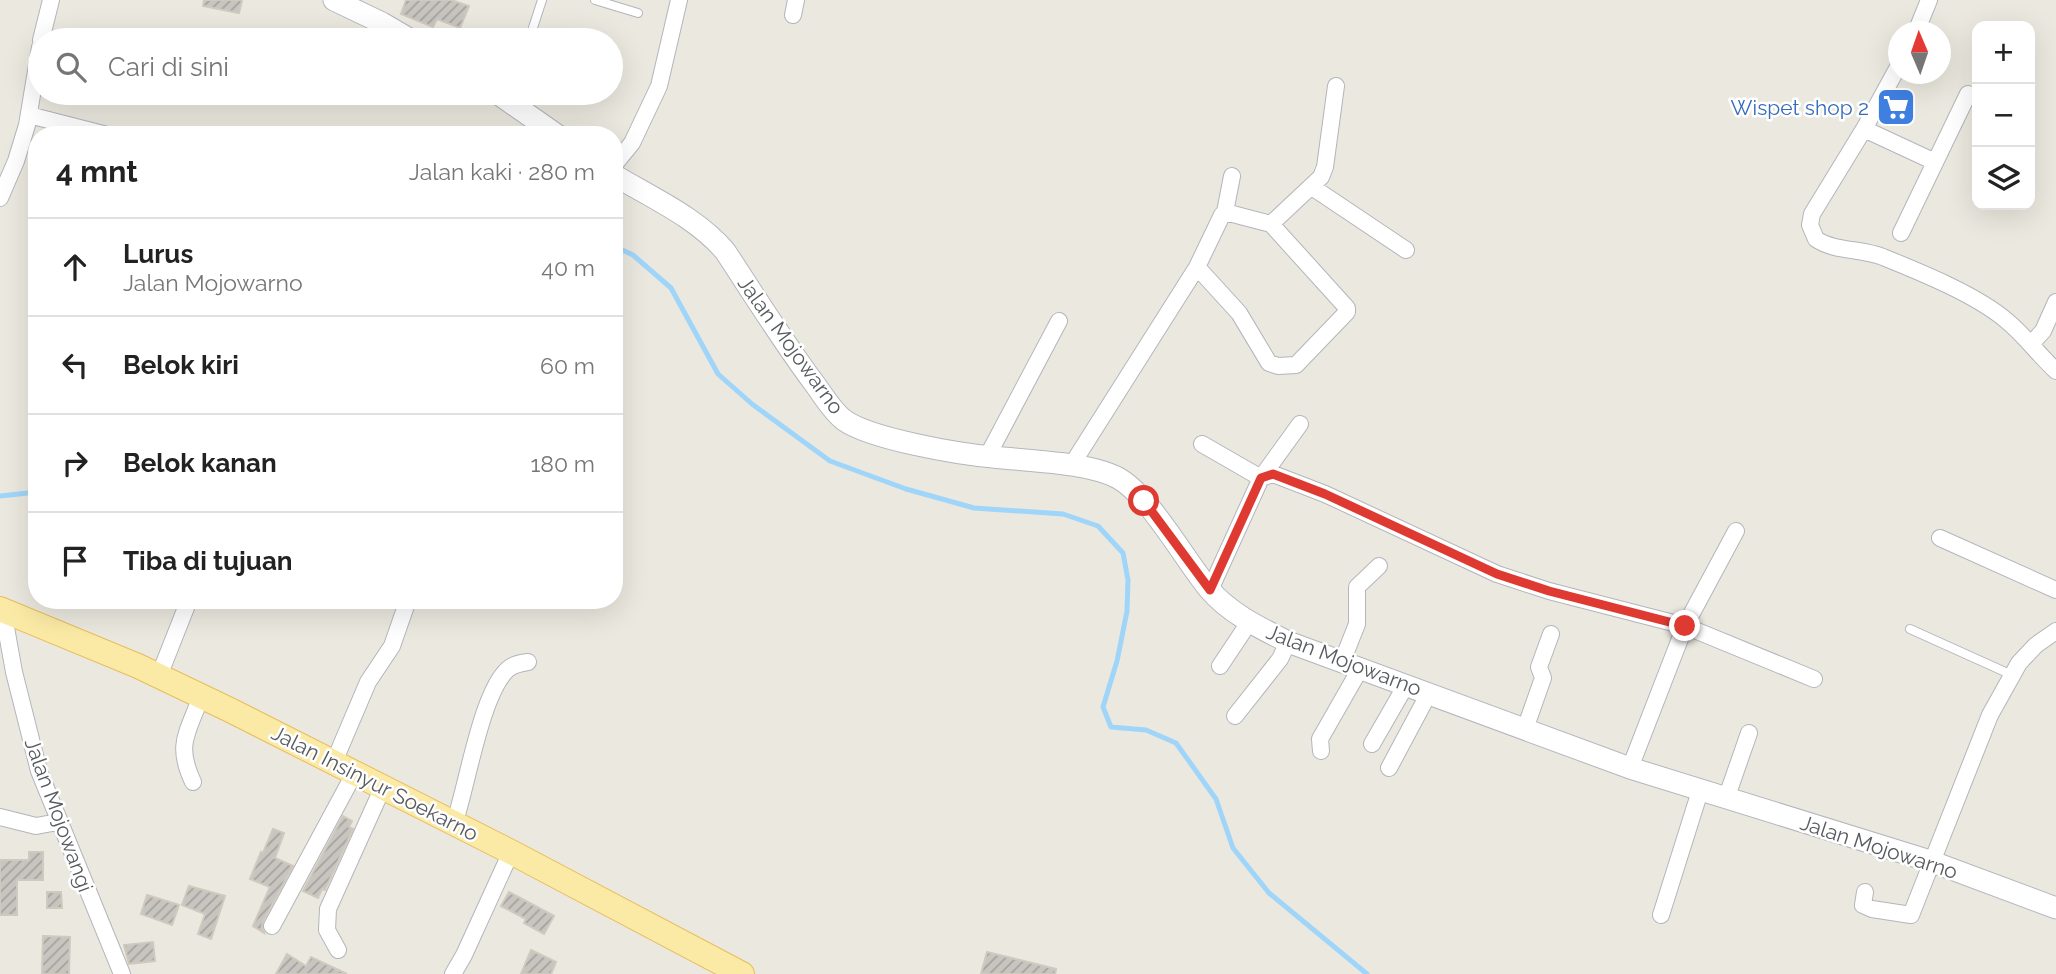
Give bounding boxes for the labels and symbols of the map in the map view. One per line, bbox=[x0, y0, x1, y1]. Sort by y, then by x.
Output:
north arrow bbox=[1888, 21, 1951, 84]
supermarket icon: Wispet shop 2 bbox=[1875, 86, 1917, 128]
place label: Wispet shop 2 bbox=[1731, 95, 1869, 120]
street label: Jalan Mojowarno bbox=[733, 271, 849, 419]
route start bbox=[1128, 485, 1159, 516]
route end bbox=[1669, 610, 1700, 641]
street label: Jalan Mojowarno bbox=[1263, 619, 1425, 701]
street label: Jalan Insinyur Soekarno bbox=[267, 720, 483, 846]
street label: Jalan Mojowangi bbox=[20, 735, 98, 895]
street label: Jalan Mojowarno bbox=[1797, 810, 1961, 884]

